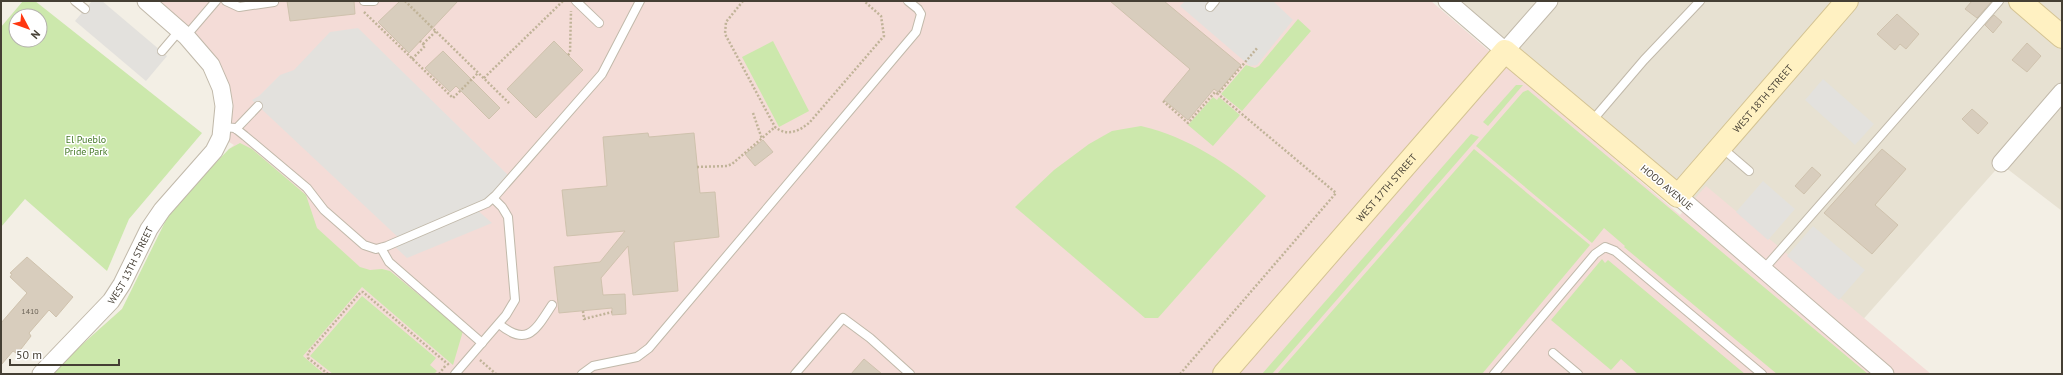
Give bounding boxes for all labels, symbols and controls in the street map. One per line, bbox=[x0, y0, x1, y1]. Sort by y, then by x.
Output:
north arrow bbox=[8, 8, 48, 48]
text: N bbox=[28, 27, 43, 42]
street label: WEST 18TH STREET bbox=[1730, 62, 1796, 135]
park label: El Pueblo Pride Park bbox=[65, 133, 108, 158]
street label: WEST 17TH STREET bbox=[1353, 151, 1420, 225]
street label: HOOD AVENUE bbox=[1638, 162, 1696, 213]
street label: WEST 13TH STREET bbox=[105, 224, 156, 307]
house number: 1410 bbox=[21, 306, 39, 316]
scale bar bbox=[10, 341, 119, 367]
text: 50 m bbox=[16, 347, 42, 362]

